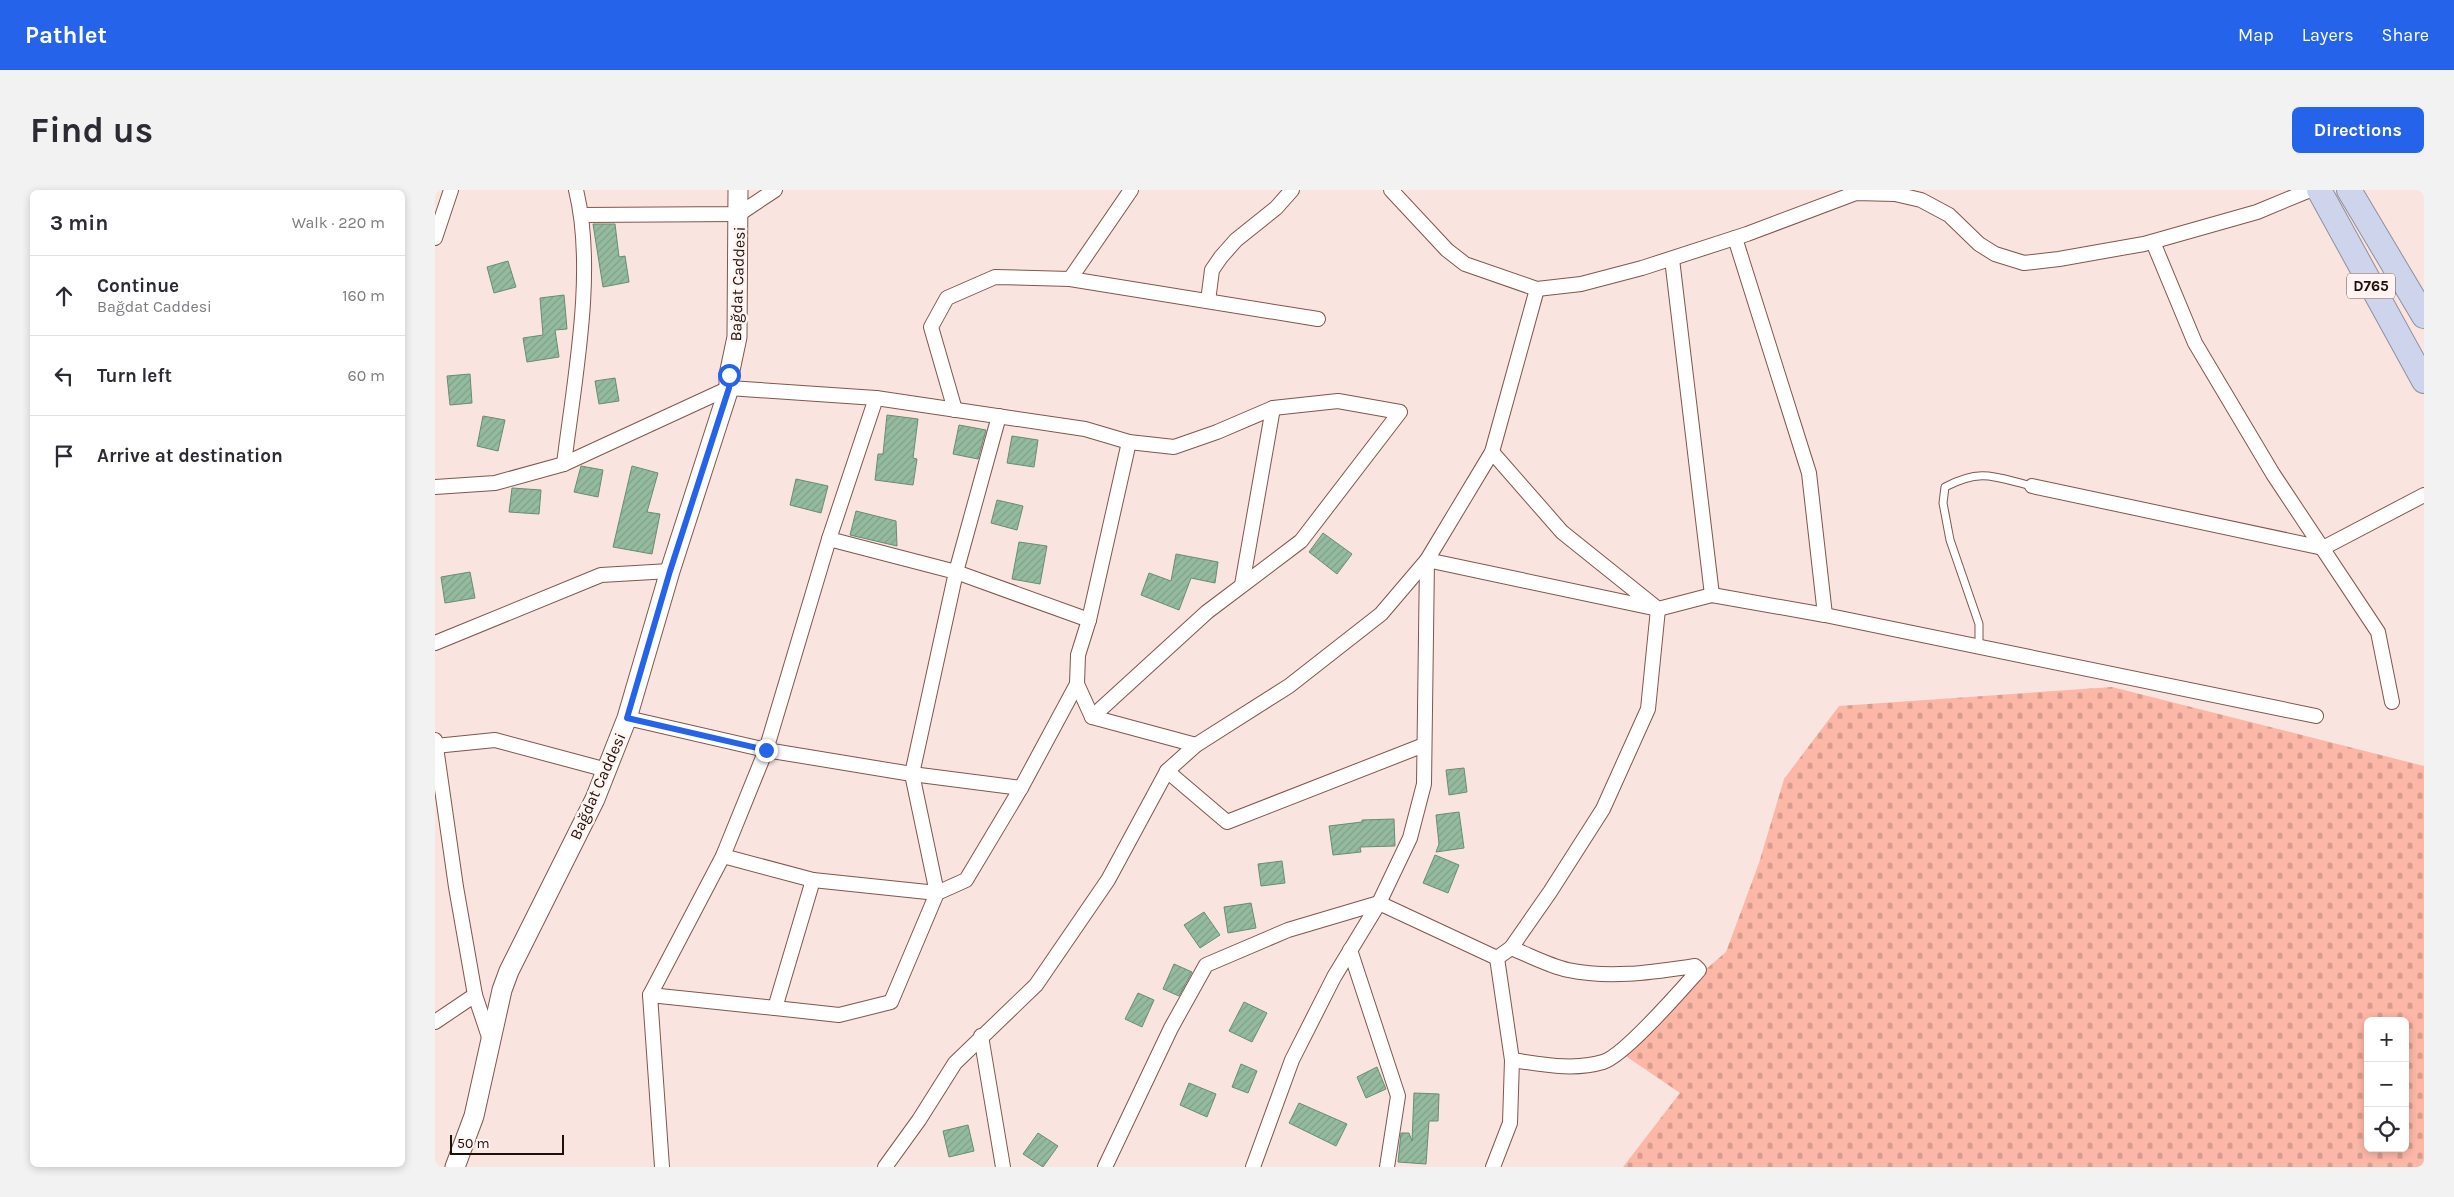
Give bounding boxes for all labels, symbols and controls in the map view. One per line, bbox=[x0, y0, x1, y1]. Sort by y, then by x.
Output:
text: Pathlet bbox=[25, 21, 107, 49]
text: Map bbox=[2238, 24, 2274, 46]
text: Layers bbox=[2302, 24, 2354, 46]
text: Share bbox=[2382, 24, 2429, 46]
button: Directions bbox=[2292, 107, 2424, 153]
text: Find us bbox=[30, 110, 153, 151]
text: 3 min bbox=[50, 211, 108, 235]
text: Walk · 220 m bbox=[292, 213, 385, 232]
street label: Bağdat Caddesi bbox=[726, 226, 749, 342]
road number: D765 bbox=[2347, 274, 2395, 298]
text: Continue bbox=[97, 275, 179, 297]
icon: ahead bbox=[50, 282, 78, 310]
text: 160 m bbox=[342, 286, 385, 305]
text: Bağdat Caddesi bbox=[97, 297, 212, 316]
icon: left bbox=[50, 362, 78, 390]
route start bbox=[718, 364, 741, 387]
text: Turn left bbox=[97, 365, 172, 387]
text: 60 m bbox=[348, 366, 385, 385]
icon: arrive bbox=[50, 442, 78, 470]
text: Arrive at destination bbox=[97, 445, 283, 467]
street label: Bağdat Caddesi bbox=[565, 730, 629, 843]
route end bbox=[755, 739, 778, 762]
map controls bbox=[2364, 1017, 2409, 1152]
button: + bbox=[2364, 1017, 2409, 1062]
button: − bbox=[2364, 1062, 2409, 1107]
button: locate bbox=[2364, 1107, 2409, 1152]
scale bar bbox=[450, 1132, 564, 1155]
text: 50 m bbox=[457, 1135, 490, 1152]

